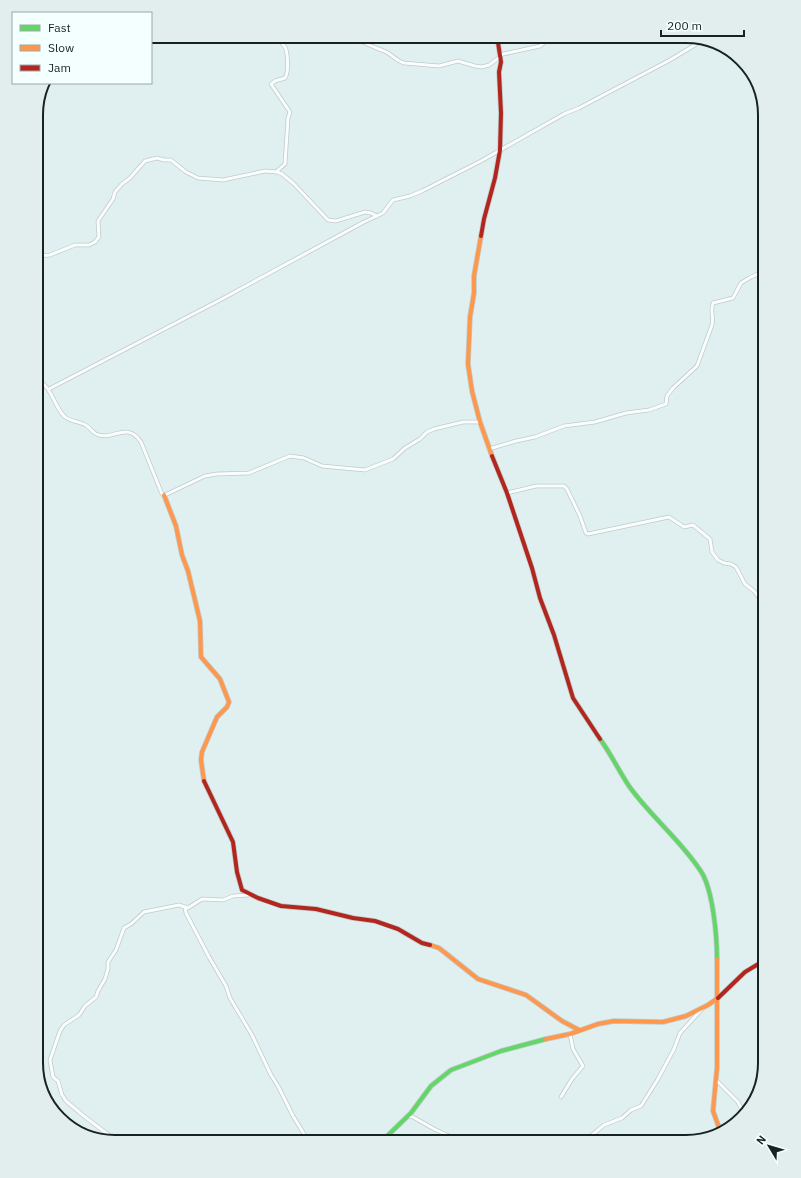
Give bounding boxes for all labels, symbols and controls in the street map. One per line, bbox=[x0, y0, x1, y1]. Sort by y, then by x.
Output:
legend bbox=[12, 12, 152, 84]
scale bar bbox=[661, 12, 744, 38]
text: 200 m bbox=[667, 18, 702, 33]
text: Fast bbox=[48, 20, 71, 35]
text: Slow bbox=[48, 40, 74, 55]
text: Jam bbox=[48, 60, 71, 75]
north arrow bbox=[749, 1126, 789, 1166]
text: N bbox=[753, 1132, 769, 1147]

